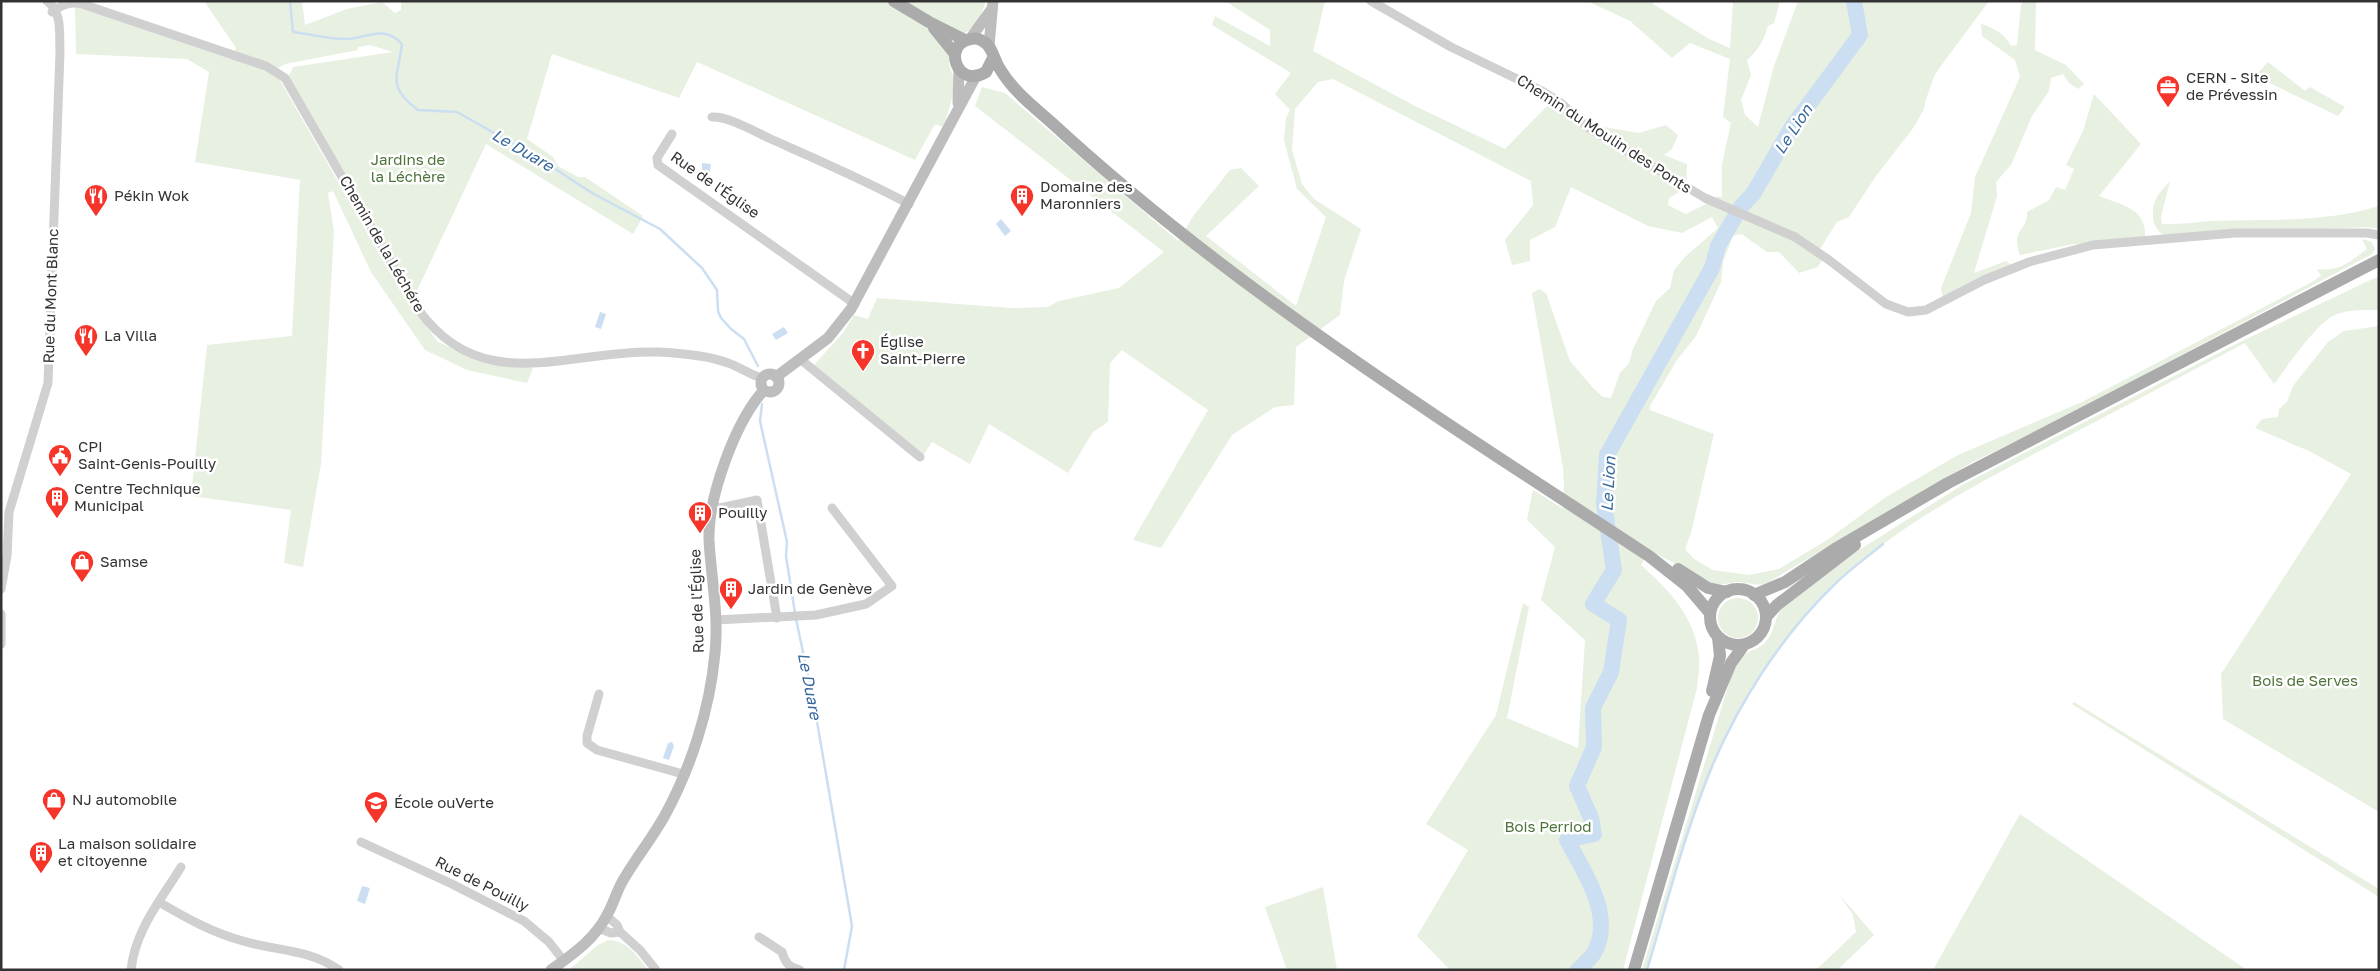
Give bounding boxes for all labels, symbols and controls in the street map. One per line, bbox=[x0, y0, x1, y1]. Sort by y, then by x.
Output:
place label: CERN - Site de Prévessin bbox=[2186, 68, 2278, 103]
street label: Chemin du Moulin des Ponts bbox=[1514, 70, 1695, 196]
office icon: CERN - Site de Prévessin bbox=[2155, 74, 2181, 108]
water label: Le Lion bbox=[1770, 99, 1817, 158]
water label: Le Duare bbox=[489, 124, 559, 176]
street label: Rue de l'Église bbox=[668, 147, 764, 222]
park label: Jardins de la Léchère bbox=[371, 150, 446, 185]
street label: Chemin de la Léchére bbox=[336, 172, 429, 315]
place label: Domaine des Maronniers bbox=[1040, 177, 1133, 212]
restaurant icon: Pékin Wok bbox=[83, 183, 109, 217]
building icon: Domaine des Maronniers bbox=[1009, 183, 1035, 217]
place label: Pékin Wok bbox=[114, 186, 190, 204]
street label: Rue du Mont Blanc bbox=[39, 228, 61, 364]
restaurant icon: La Villa bbox=[73, 323, 99, 357]
place label: La Villa bbox=[104, 326, 157, 344]
place label: Église Saint-Pierre bbox=[880, 332, 966, 367]
church icon: Église Saint-Pierre bbox=[850, 338, 876, 372]
place label: CPI Saint-Genis-Pouilly bbox=[78, 437, 217, 472]
public building icon: CPI Saint-Genis-Pouilly bbox=[47, 443, 73, 477]
water label: Le Lion bbox=[1597, 455, 1619, 512]
place label: Centre Technique Municipal bbox=[74, 479, 201, 514]
building icon: Centre Technique Municipal bbox=[44, 485, 70, 519]
building icon: Pouilly bbox=[687, 500, 713, 534]
place label: Pouilly bbox=[718, 503, 768, 521]
street label: Rue de l'Église bbox=[685, 548, 707, 653]
shop icon: Samse bbox=[69, 549, 95, 583]
place label: Samse bbox=[100, 552, 148, 570]
building icon: Jardin de Genève bbox=[718, 576, 744, 610]
place label: Jardin de Genève bbox=[748, 579, 872, 597]
water label: Le Duare bbox=[794, 651, 827, 723]
park label: Bois de Serves bbox=[2252, 671, 2358, 689]
shop icon: NJ automobile bbox=[41, 787, 67, 821]
place label: NJ automobile bbox=[72, 790, 177, 808]
school or university icon: École ouVerte bbox=[363, 790, 389, 824]
place label: École ouVerte bbox=[394, 793, 494, 811]
park label: Bois Perriod bbox=[1504, 817, 1592, 835]
place label: La maison solidaire et citoyenne bbox=[58, 834, 197, 869]
building icon: La maison solidaire et citoyenne bbox=[28, 840, 54, 874]
street label: Rue de Pouilly bbox=[433, 852, 533, 915]

